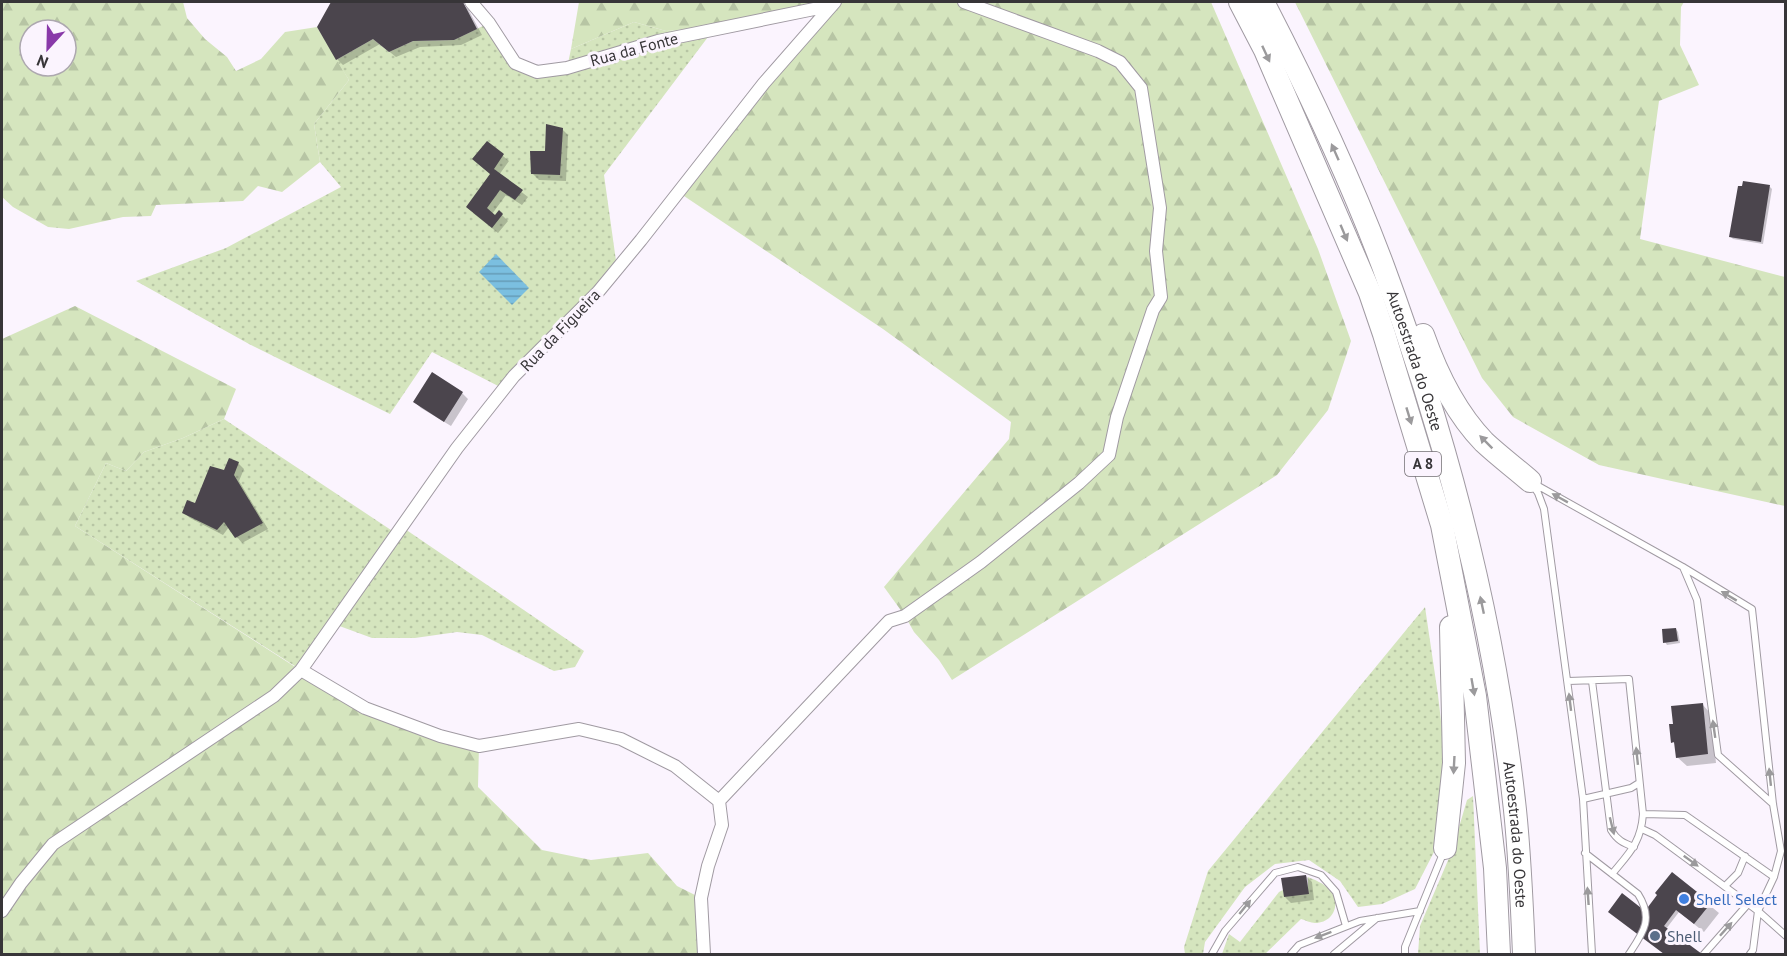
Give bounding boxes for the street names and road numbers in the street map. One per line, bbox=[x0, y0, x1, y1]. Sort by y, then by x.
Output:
street label: Rua da Fonte bbox=[588, 28, 680, 70]
street label: Rua da Figueira bbox=[516, 285, 604, 375]
street label: Autoestrada do Oeste bbox=[1383, 287, 1447, 433]
road number: A 8 bbox=[1405, 452, 1441, 476]
street label: Autoestrada do Oeste bbox=[1499, 760, 1532, 908]

